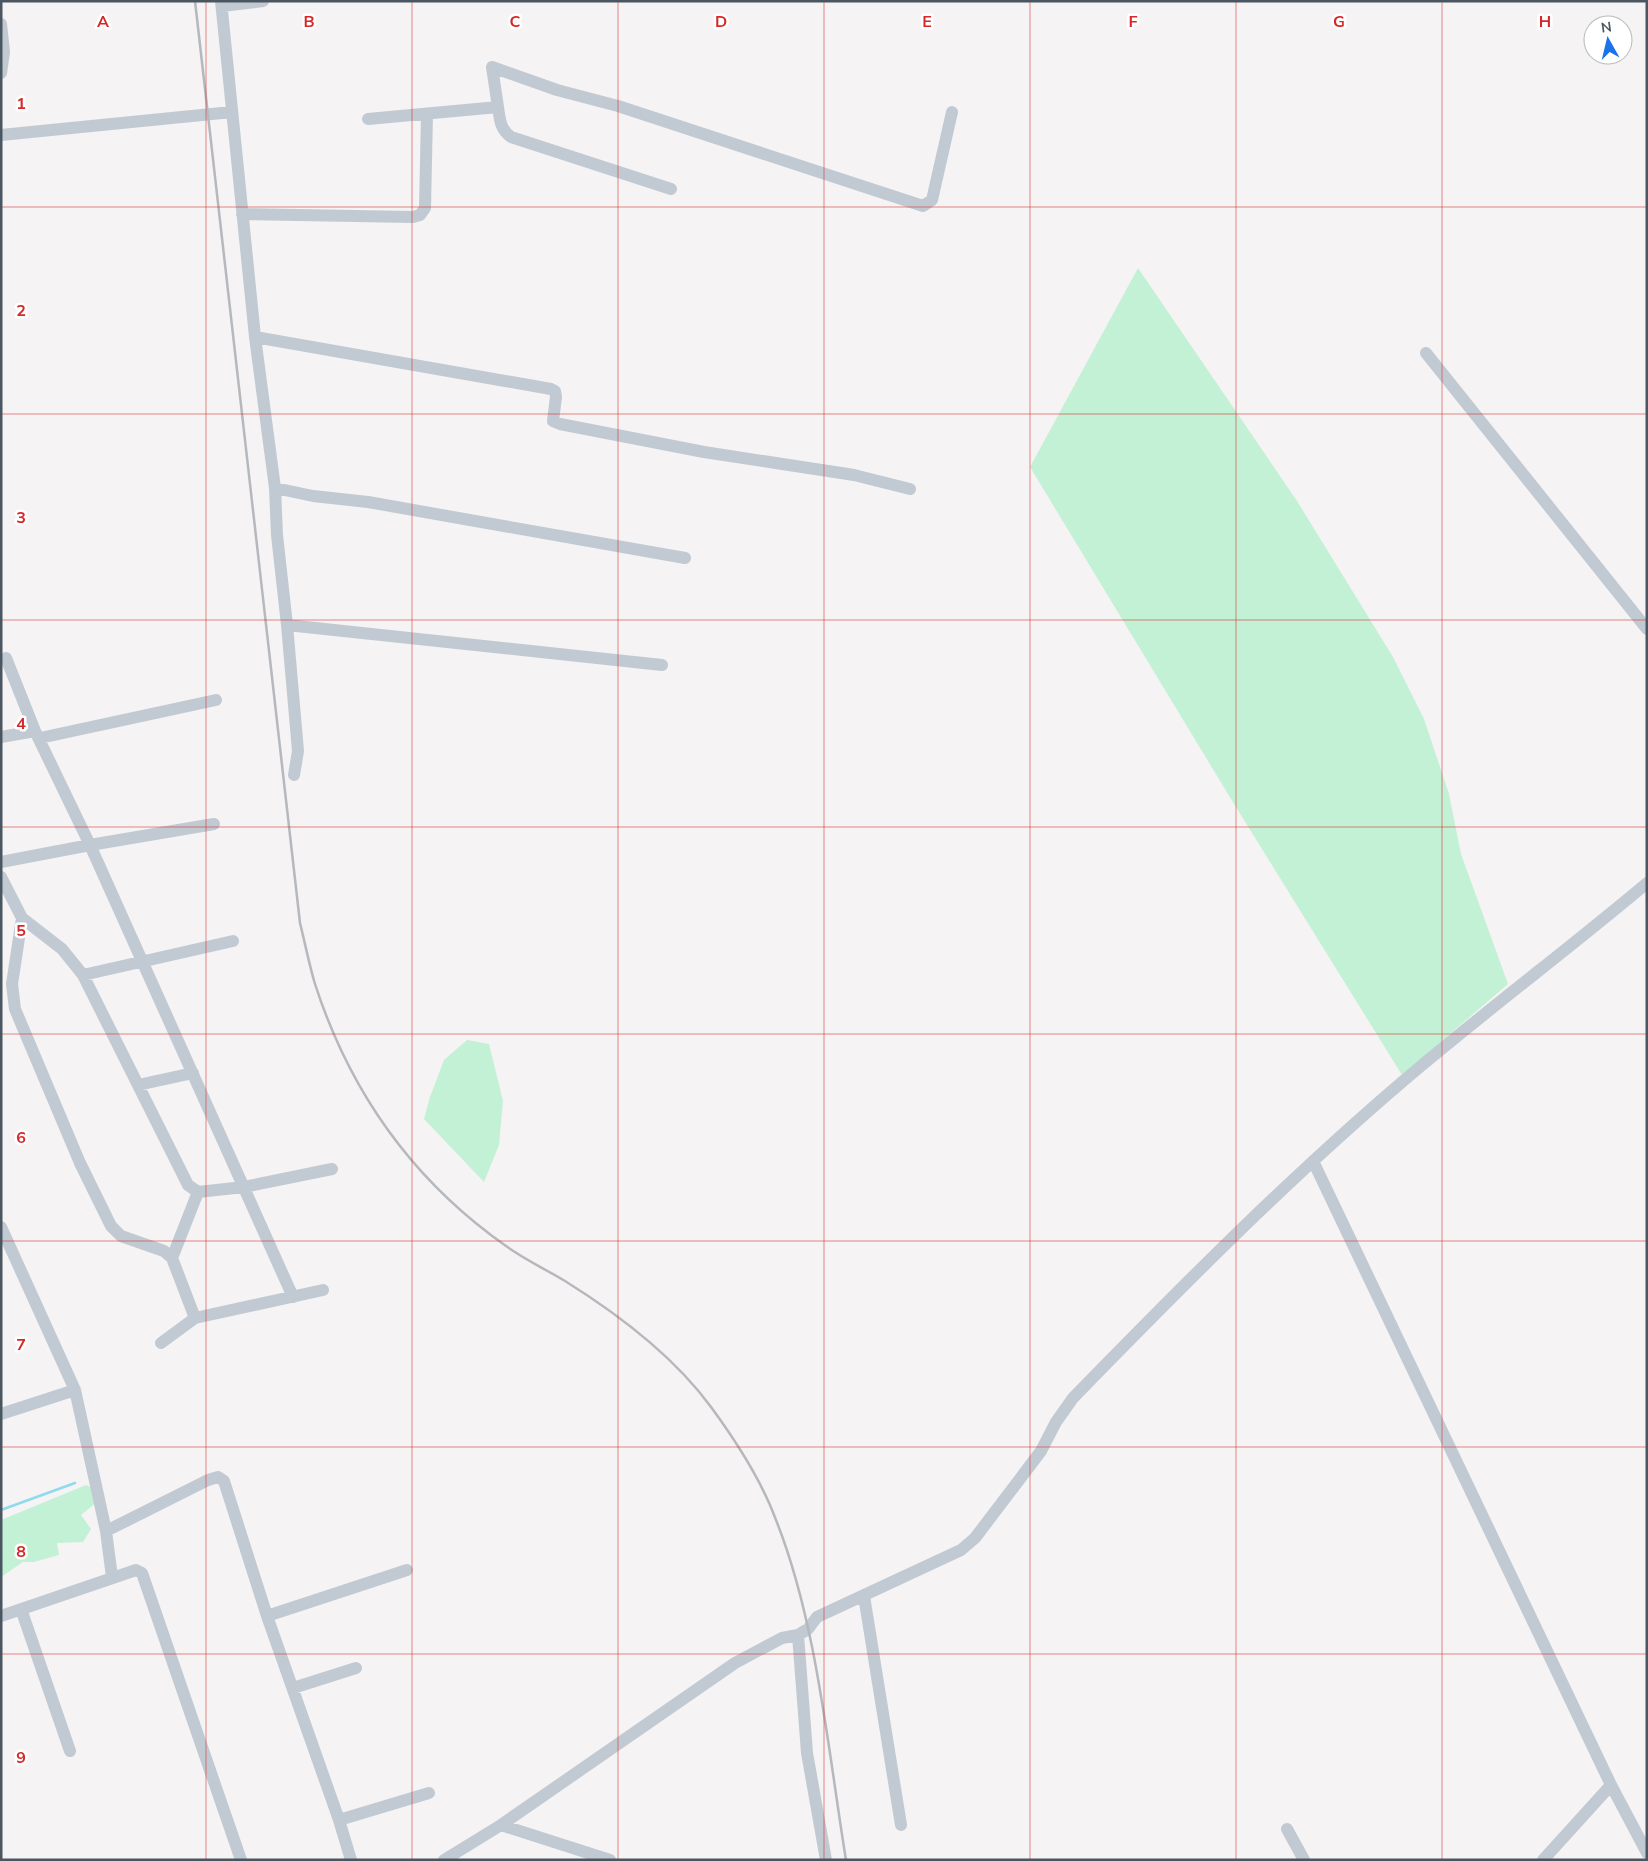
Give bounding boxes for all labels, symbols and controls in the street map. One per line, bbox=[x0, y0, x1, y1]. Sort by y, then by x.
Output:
text: A bbox=[97, 11, 109, 31]
text: B bbox=[303, 11, 315, 31]
text: C bbox=[510, 11, 521, 31]
text: D bbox=[715, 11, 727, 31]
text: E bbox=[922, 11, 932, 31]
text: F bbox=[1128, 11, 1138, 31]
text: G bbox=[1333, 11, 1345, 31]
text: H bbox=[1539, 11, 1551, 31]
north arrow bbox=[1583, 15, 1633, 65]
text: N bbox=[1600, 17, 1613, 37]
text: 1 bbox=[16, 93, 26, 113]
text: 2 bbox=[16, 300, 26, 320]
text: 3 bbox=[16, 507, 26, 527]
text: 4 bbox=[16, 713, 26, 733]
text: 5 bbox=[16, 920, 26, 940]
text: 6 bbox=[16, 1127, 26, 1147]
text: 7 bbox=[16, 1334, 26, 1354]
text: 8 bbox=[16, 1541, 26, 1561]
text: 9 bbox=[16, 1747, 26, 1767]

